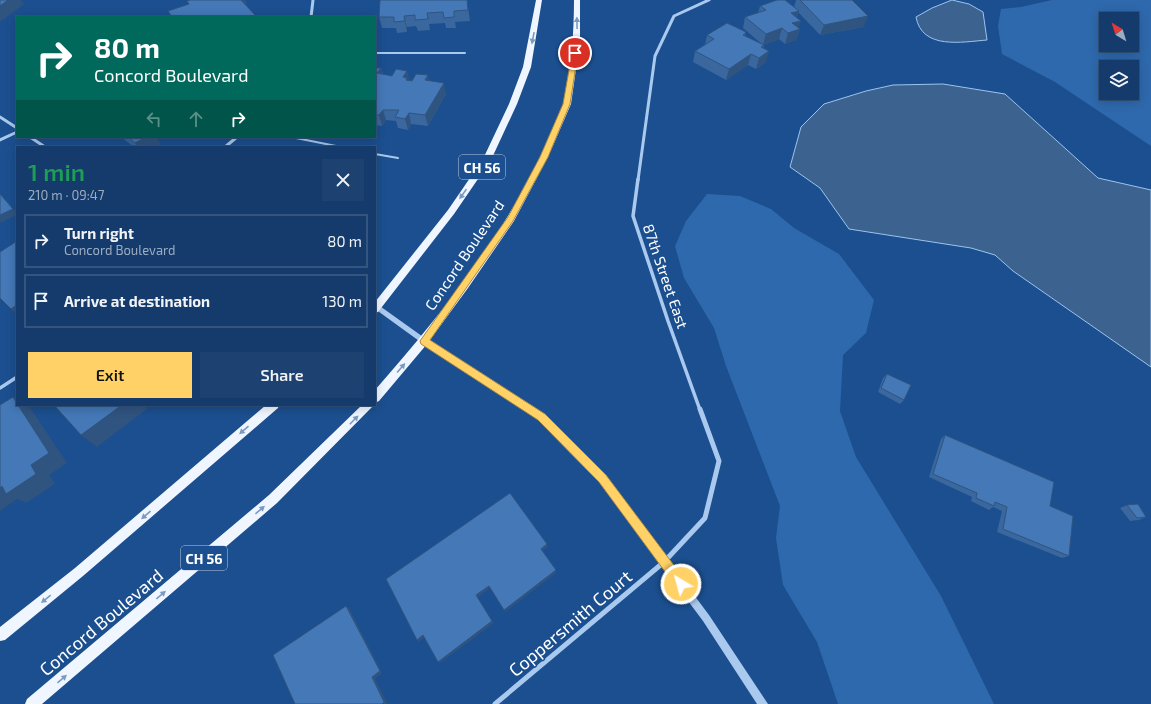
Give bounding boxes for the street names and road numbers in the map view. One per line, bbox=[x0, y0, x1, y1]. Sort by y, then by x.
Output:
road number: CH 56 bbox=[459, 155, 505, 179]
street label: Concord Boulevard bbox=[421, 197, 507, 313]
street label: 87th Street East bbox=[640, 221, 692, 331]
road number: CH 56 bbox=[181, 546, 227, 570]
street label: Concord Boulevard bbox=[35, 564, 167, 680]
street label: Coppersmith Court bbox=[504, 565, 636, 681]

